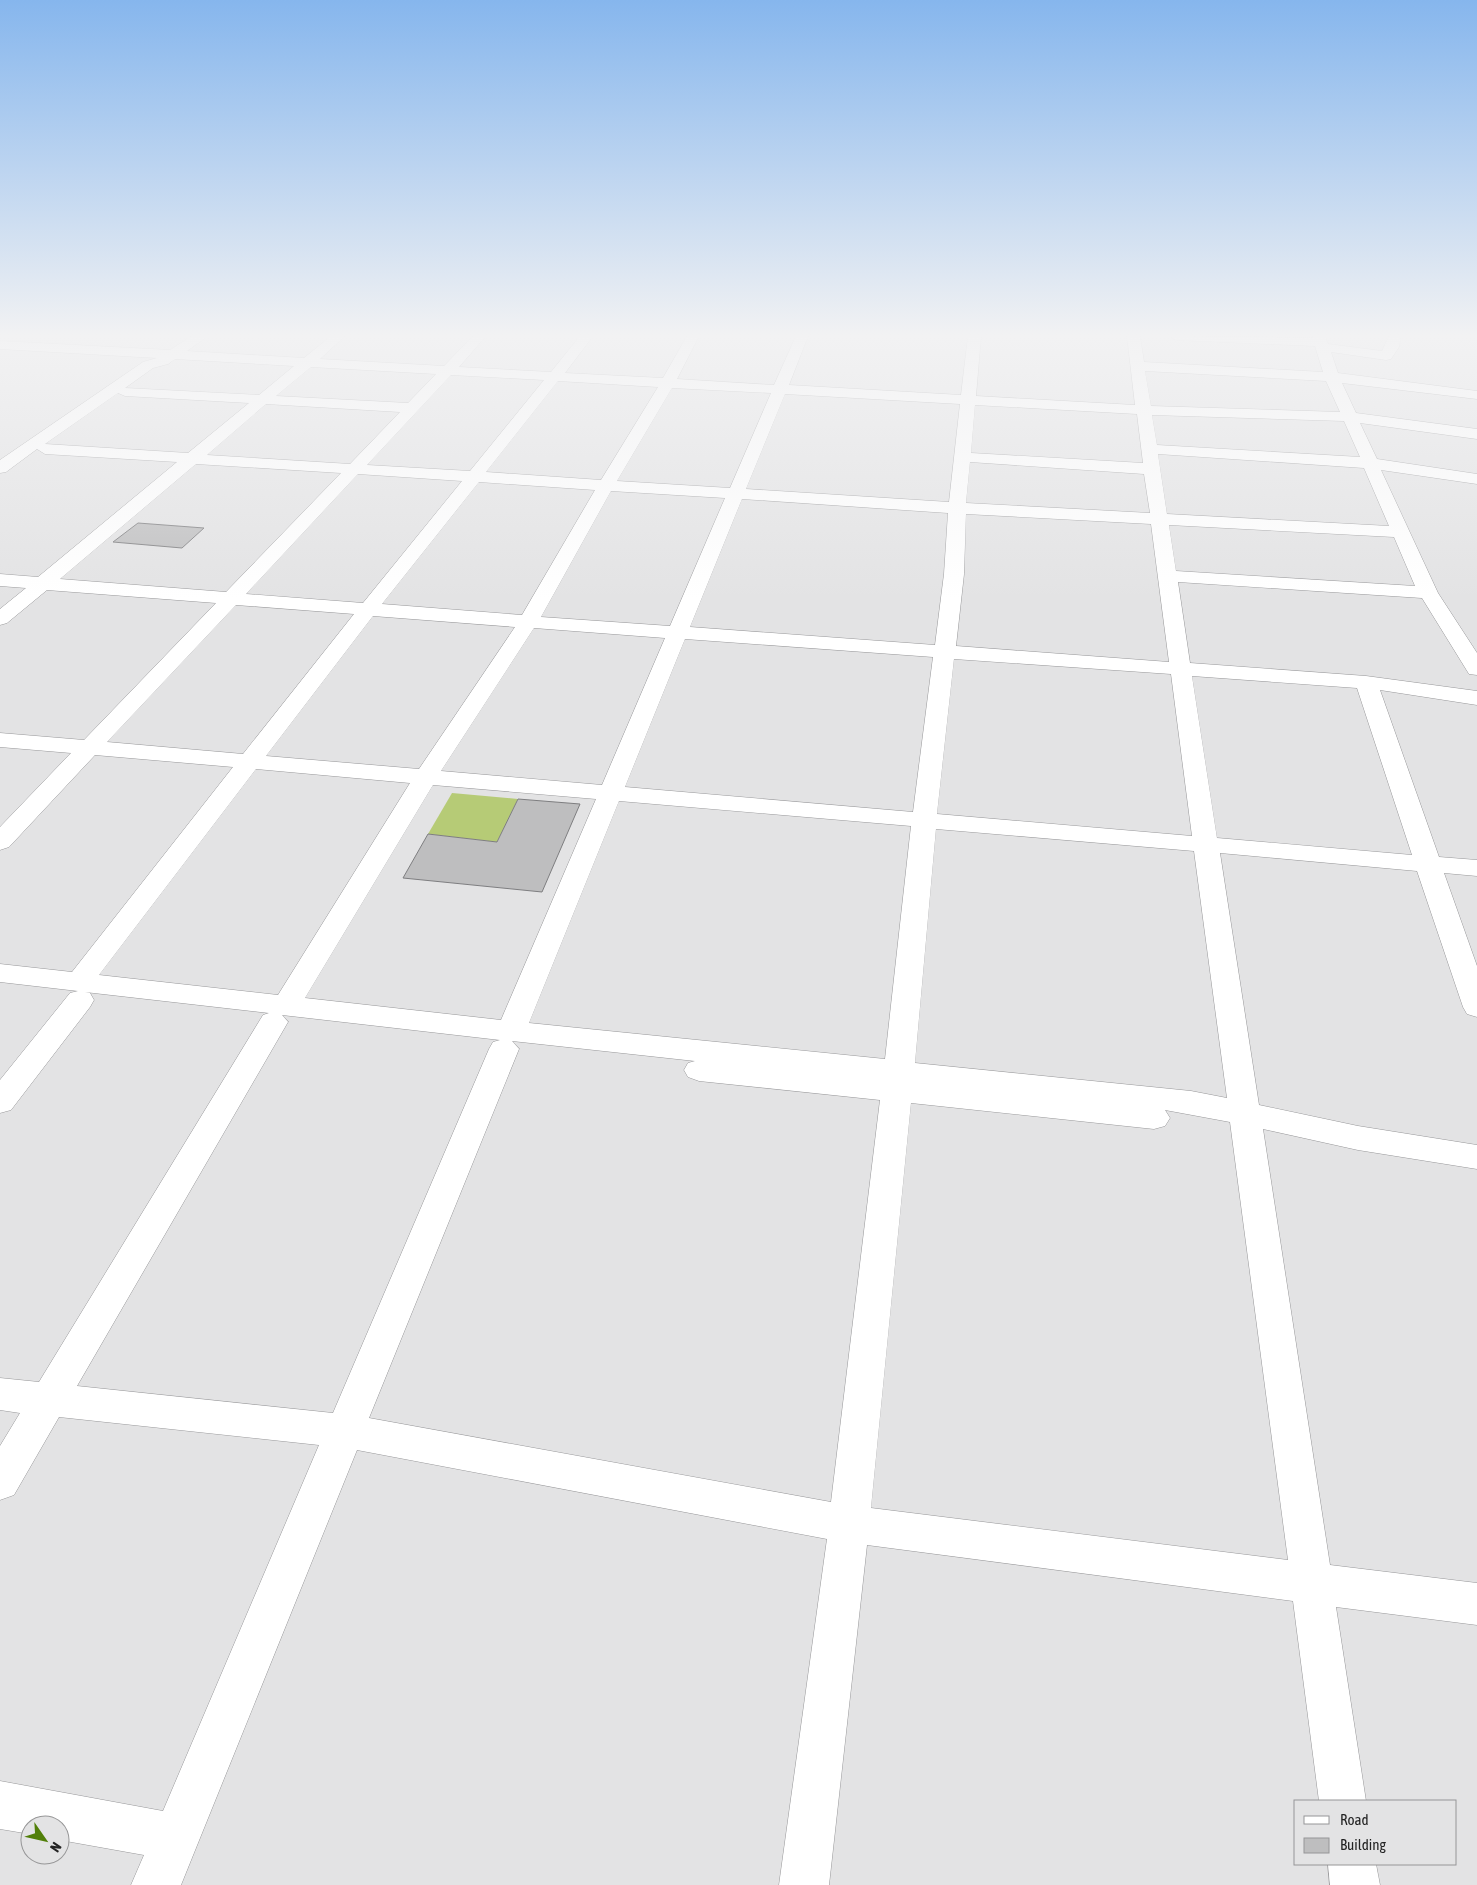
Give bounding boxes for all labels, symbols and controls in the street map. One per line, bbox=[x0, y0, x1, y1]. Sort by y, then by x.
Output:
legend bbox=[1294, 1800, 1457, 1865]
text: Road bbox=[1340, 1811, 1369, 1828]
north arrow bbox=[20, 1815, 70, 1865]
text: Building bbox=[1340, 1836, 1386, 1853]
text: N bbox=[47, 1839, 65, 1855]

